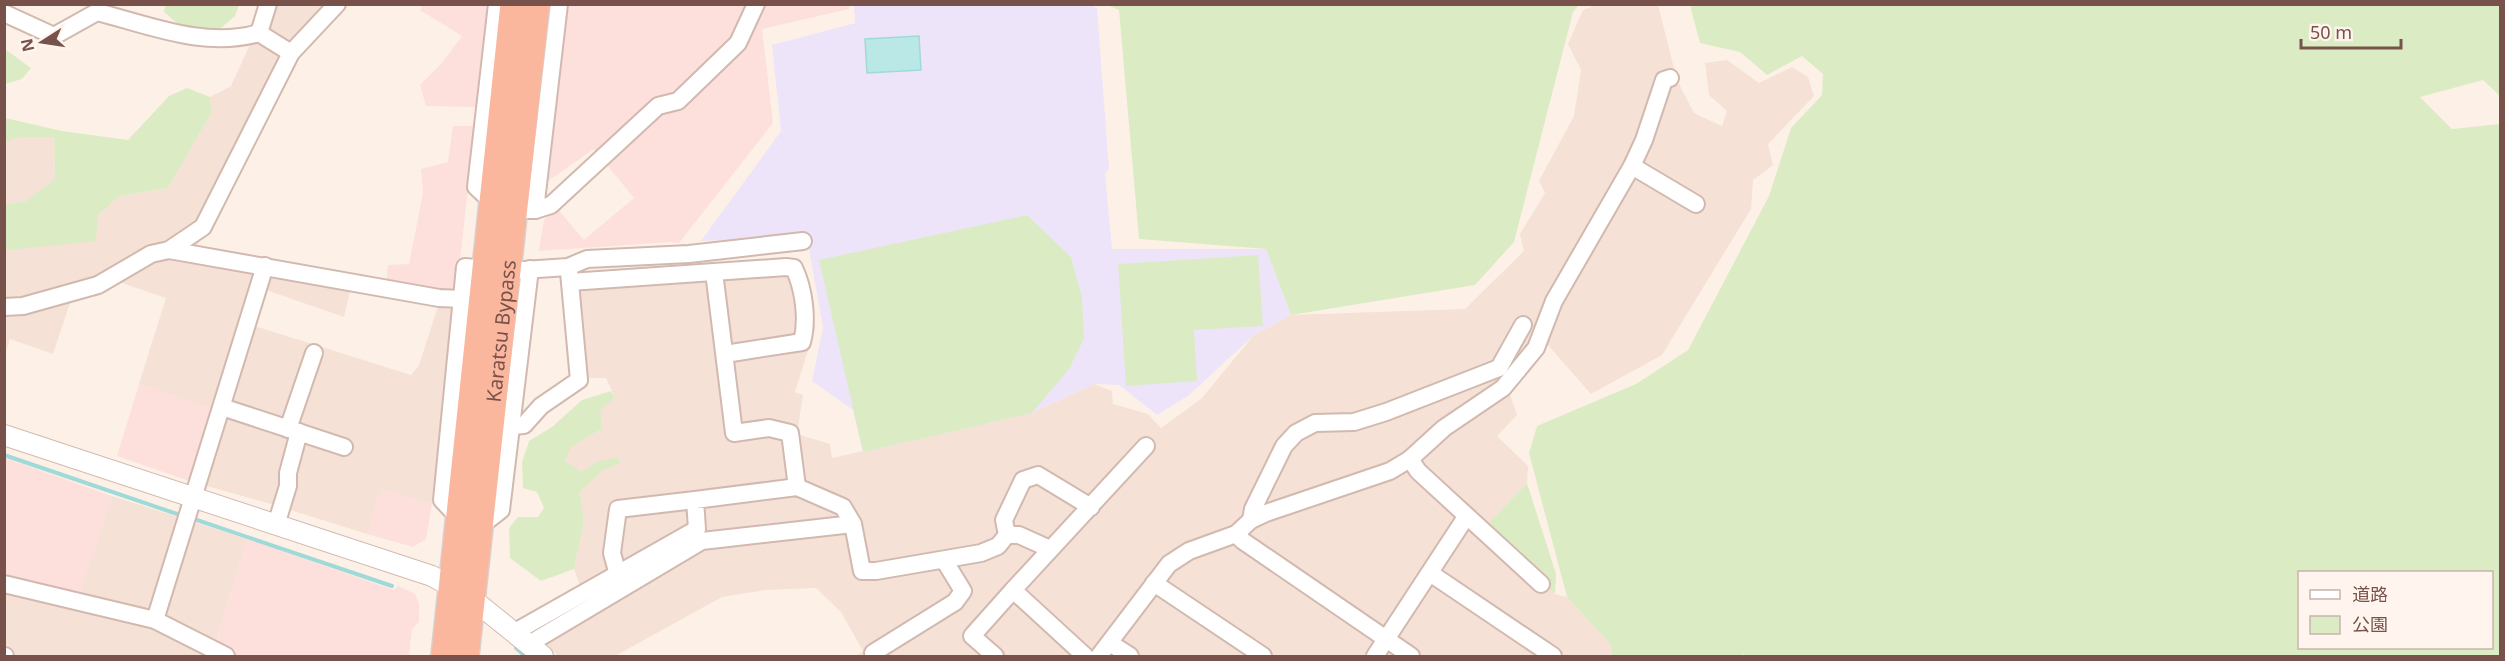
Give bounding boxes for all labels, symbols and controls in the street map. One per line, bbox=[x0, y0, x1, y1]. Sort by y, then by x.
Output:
north arrow bbox=[12, 12, 72, 72]
scale bar bbox=[2301, 12, 2402, 50]
text: 50 m bbox=[2310, 20, 2352, 44]
text: N bbox=[15, 36, 39, 54]
street label: Karatsu Bypass bbox=[479, 258, 522, 404]
legend bbox=[2298, 571, 2493, 649]
text: 道路 bbox=[2352, 582, 2388, 606]
text: 公園 bbox=[2352, 612, 2388, 636]

